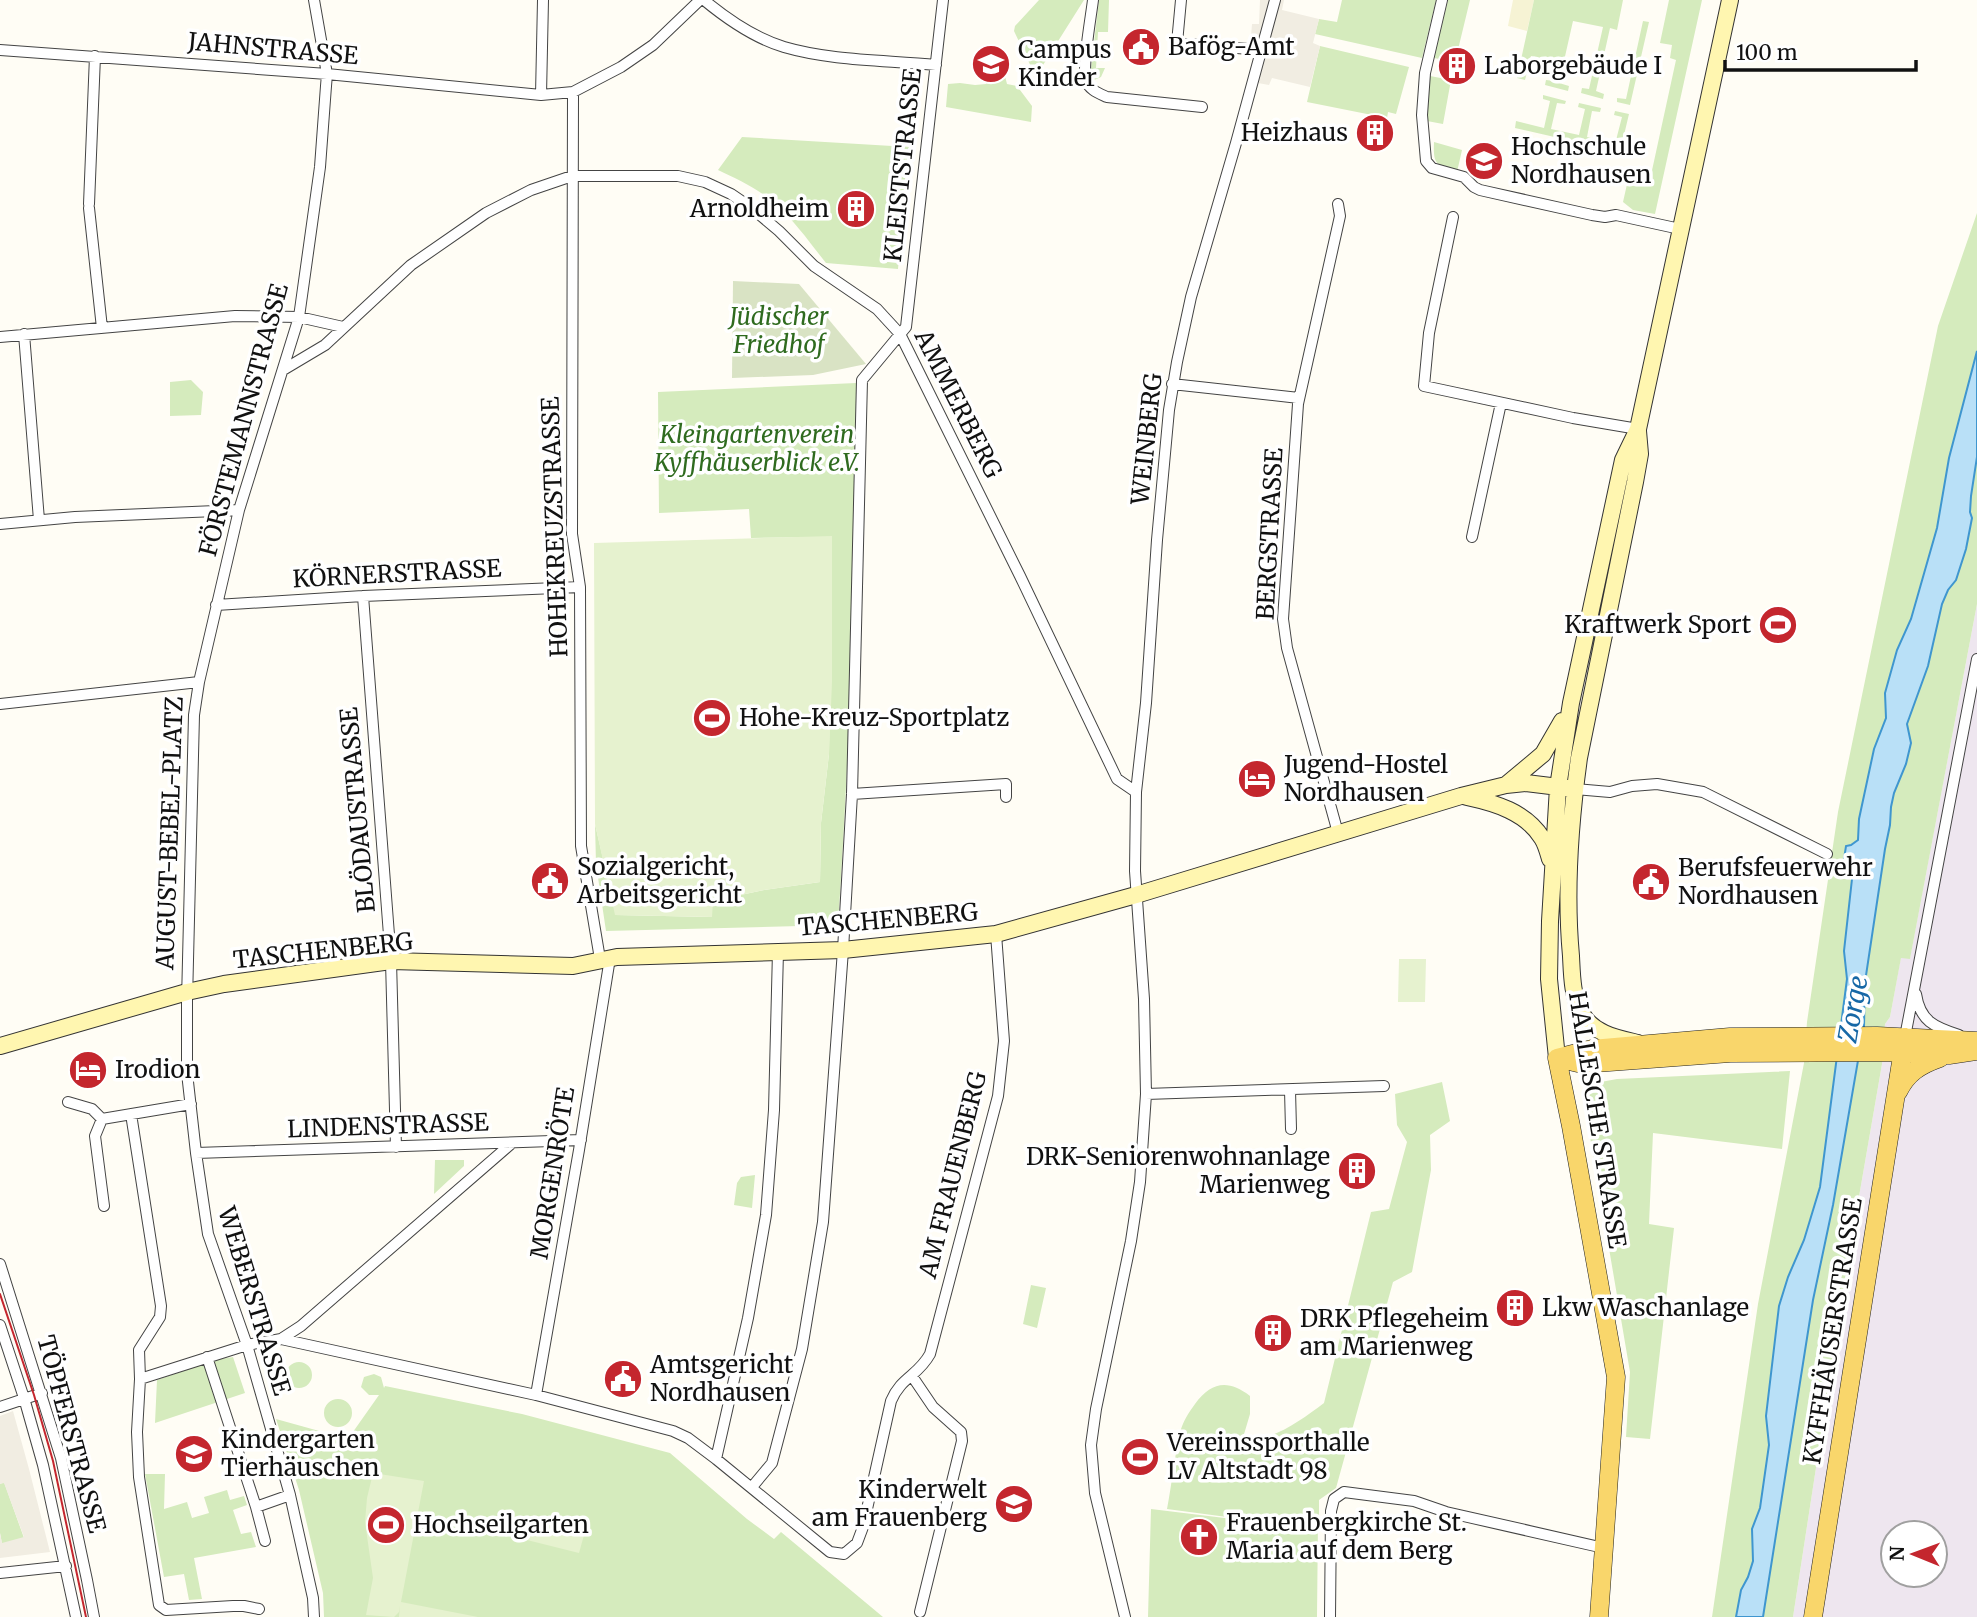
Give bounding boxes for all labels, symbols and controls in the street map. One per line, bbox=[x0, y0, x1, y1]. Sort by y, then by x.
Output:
street label: JAHNSTRASSE bbox=[186, 26, 360, 71]
public building icon: Bafög-Amt bbox=[1120, 26, 1162, 68]
scale bar bbox=[1725, 28, 1916, 72]
place label: Bafög-Amt bbox=[1168, 31, 1295, 62]
place label: Campus Kinder bbox=[1018, 34, 1112, 93]
text: 100 m bbox=[1736, 39, 1798, 66]
school or university icon: Campus Kinder bbox=[970, 43, 1012, 85]
building icon: Laborgebäude I bbox=[1436, 45, 1478, 87]
place label: Laborgebäude I bbox=[1484, 50, 1662, 81]
street label: KLEISTSTRASSE bbox=[877, 66, 928, 263]
building icon: Heizhaus bbox=[1354, 112, 1396, 154]
place label: Heizhaus bbox=[1241, 117, 1348, 148]
place label: Hochschule Nordhausen bbox=[1511, 131, 1652, 190]
school or university icon: Hochschule Nordhausen bbox=[1463, 140, 1505, 182]
building icon: Arnoldheim bbox=[835, 188, 877, 230]
place label: Arnoldheim bbox=[689, 193, 829, 224]
street label: FÖRSTEMANNSTRASSE bbox=[192, 279, 295, 560]
park label: Jüdischer Friedhof bbox=[726, 301, 830, 360]
street label: AMMERBERG bbox=[907, 323, 1009, 484]
street label: WEINBERG bbox=[1124, 371, 1169, 507]
street label: HOHEKREUZSTRASSE bbox=[534, 395, 575, 658]
park label: Kleingartenverein Kyffhäuserblick e.V. bbox=[653, 419, 860, 478]
street label: BERGSTRASSE bbox=[1250, 446, 1290, 621]
street label: KÖRNERSTRASSE bbox=[292, 553, 503, 594]
sports icon: Kraftwerk Sport bbox=[1757, 604, 1799, 646]
place label: Kraftwerk Sport bbox=[1564, 609, 1752, 640]
street label: AUGUST-BEBEL-PLATZ bbox=[149, 696, 190, 971]
sports icon: Hohe-Kreuz-Sportplatz bbox=[691, 697, 733, 739]
place label: Hohe-Kreuz-Sportplatz bbox=[739, 702, 1009, 733]
street label: BLÖDAUSTRASSE bbox=[333, 705, 382, 914]
place label: Jugend-Hostel Nordhausen bbox=[1283, 749, 1448, 808]
hotel icon: Jugend-Hostel Nordhausen bbox=[1236, 758, 1278, 800]
place label: Sozialgericht, Arbeitsgericht bbox=[576, 851, 743, 910]
place label: Berufsfeuerwehr Nordhausen bbox=[1678, 852, 1873, 911]
public building icon: Sozialgericht, Arbeitsgericht bbox=[529, 860, 571, 902]
public building icon: Berufsfeuerwehr Nordhausen bbox=[1630, 861, 1672, 903]
street label: TASCHENBERG bbox=[797, 896, 980, 943]
street label: TASCHENBERG bbox=[232, 926, 415, 975]
water label: Zorge bbox=[1830, 973, 1875, 1046]
street label: HALLESCHE STRASSE bbox=[1562, 989, 1633, 1251]
hotel icon: Irodion bbox=[67, 1049, 109, 1091]
place label: Irodion bbox=[115, 1054, 200, 1085]
street label: AM FRAUENBERG bbox=[912, 1068, 993, 1282]
street label: MORGENRÖTE bbox=[524, 1084, 582, 1261]
street label: LINDENSTRASSE bbox=[287, 1106, 490, 1145]
place label: DRK-Seniorenwohnanlage Marienweg bbox=[1026, 1141, 1330, 1200]
building icon: DRK-Seniorenwohnanlage Marienweg bbox=[1336, 1150, 1378, 1192]
street label: KYFFHÄUSERSTRASSE bbox=[1796, 1195, 1869, 1466]
street label: WEBERSTRASSE bbox=[211, 1202, 298, 1400]
building icon: Lkw Waschanlage bbox=[1494, 1287, 1536, 1329]
place label: Lkw Waschanlage bbox=[1542, 1292, 1749, 1323]
place label: DRK Pflegeheim am Marienweg bbox=[1300, 1303, 1489, 1362]
building icon: DRK Pflegeheim am Marienweg bbox=[1252, 1312, 1294, 1354]
street label: TÖPFERSTRASSE bbox=[30, 1332, 113, 1537]
place label: Amtsgericht Nordhausen bbox=[649, 1349, 794, 1408]
public building icon: Amtsgericht Nordhausen bbox=[602, 1358, 644, 1400]
place label: Kindergarten Tierhäuschen bbox=[221, 1424, 379, 1483]
place label: Vereinssporthalle LV Altstadt 98 bbox=[1166, 1427, 1369, 1486]
school or university icon: Kindergarten Tierhäuschen bbox=[173, 1433, 215, 1475]
sports icon: Vereinssporthalle LV Altstadt 98 bbox=[1119, 1436, 1161, 1478]
place label: Kinderwelt am Frauenberg bbox=[812, 1474, 988, 1533]
school or university icon: Kinderwelt am Frauenberg bbox=[993, 1483, 1035, 1525]
sports icon: Hochseilgarten bbox=[365, 1504, 407, 1546]
place label: Frauenbergkirche St. Maria auf dem Berg bbox=[1226, 1507, 1467, 1566]
place label: Hochseilgarten bbox=[413, 1509, 589, 1540]
church icon: Frauenbergkirche St. Maria auf dem Berg bbox=[1178, 1516, 1220, 1558]
north arrow bbox=[1879, 1519, 1949, 1589]
text: N bbox=[1885, 1546, 1909, 1561]

